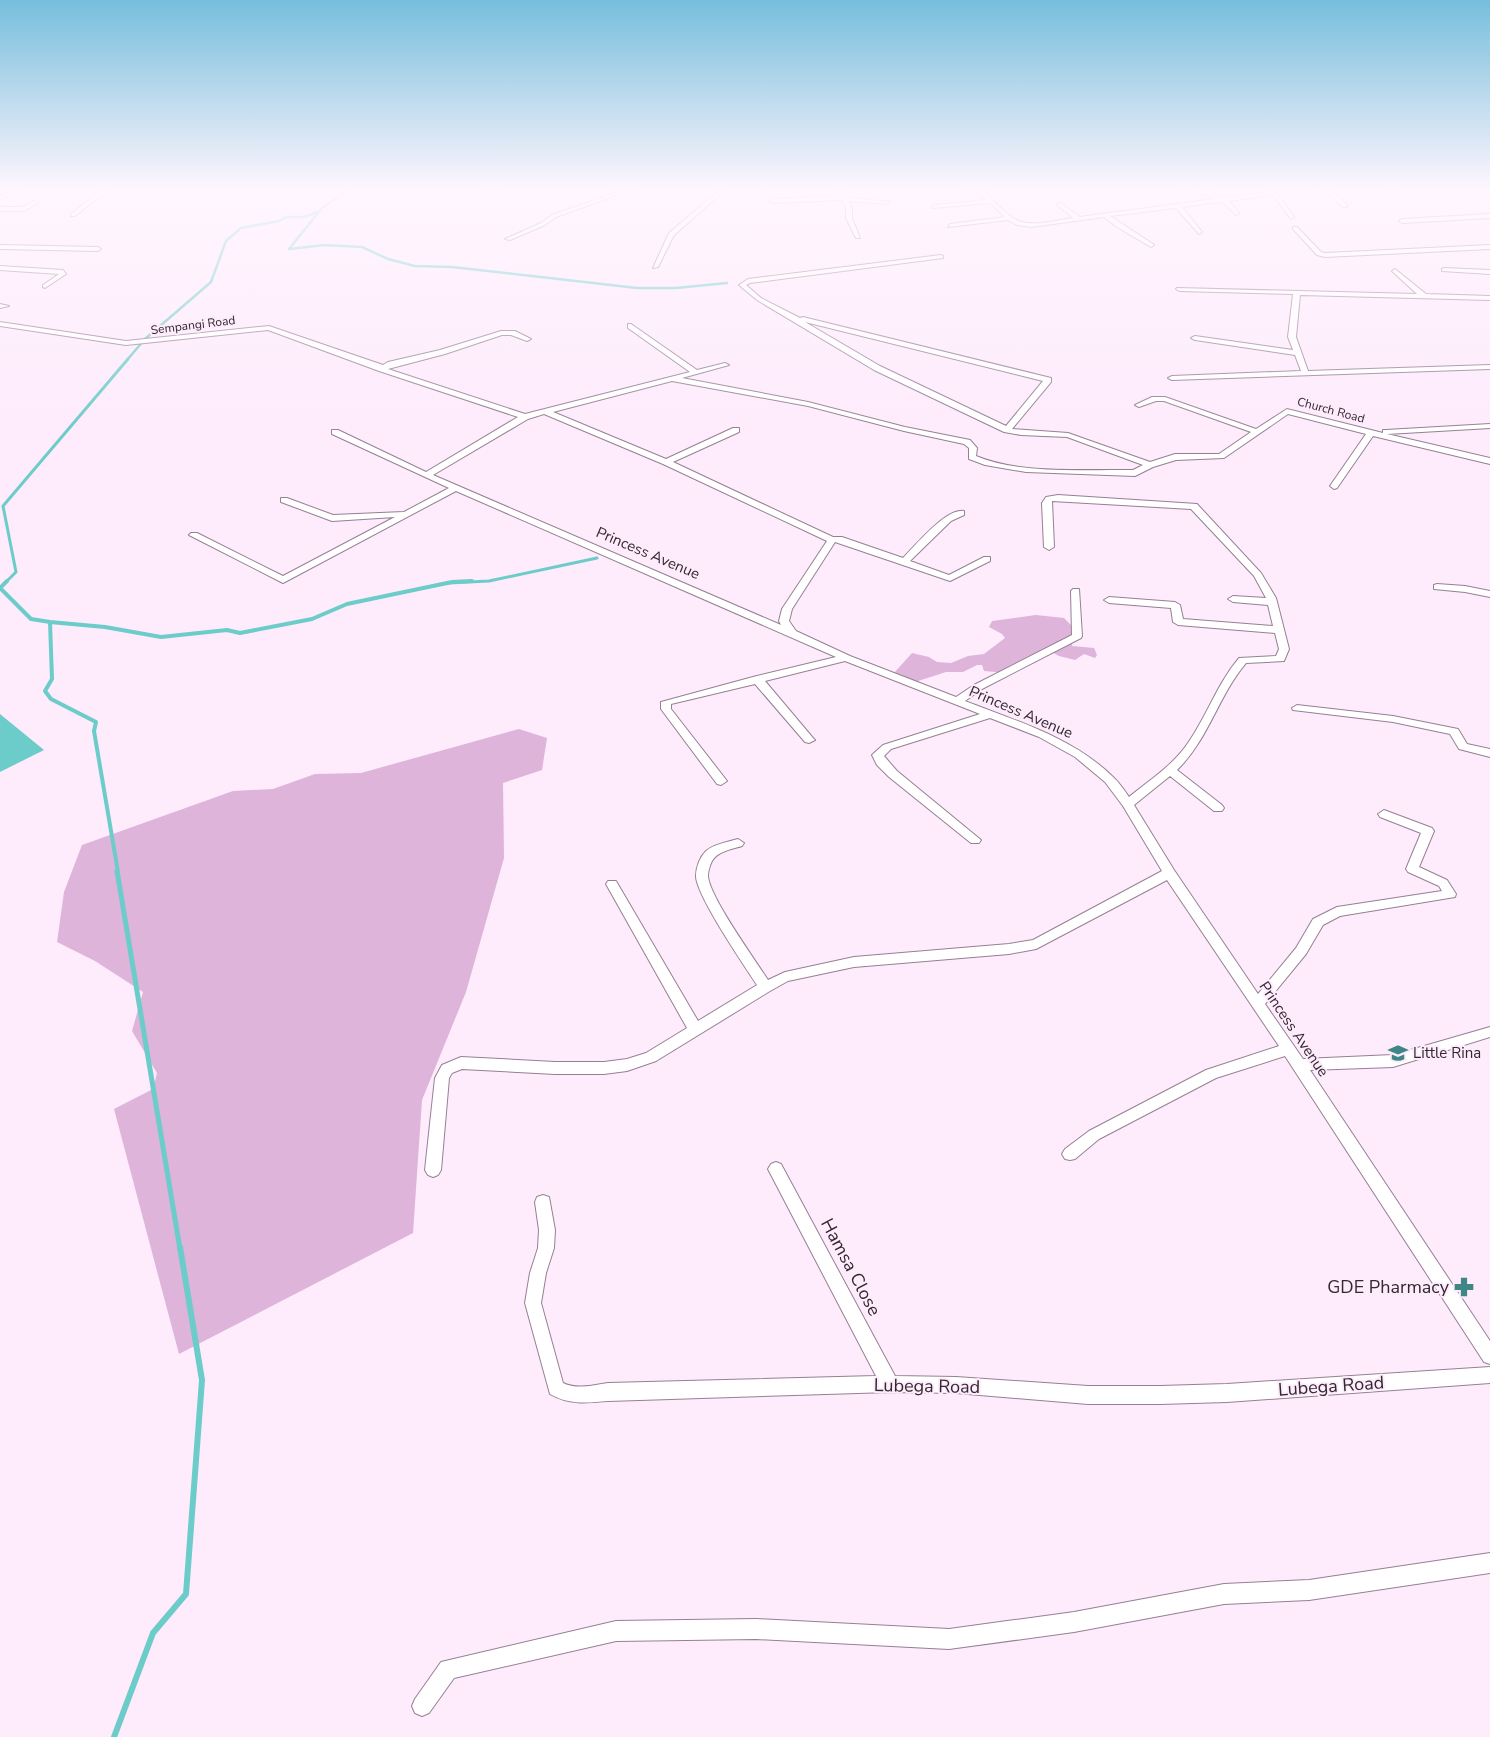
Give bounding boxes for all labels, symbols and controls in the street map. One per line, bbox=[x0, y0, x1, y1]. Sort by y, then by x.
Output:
street label: Sempangi Road bbox=[150, 312, 236, 338]
street label: Church Road bbox=[1295, 393, 1367, 427]
street label: Princess Avenue bbox=[593, 522, 703, 584]
street label: Princess Avenue bbox=[966, 681, 1076, 743]
street label: Princess Avenue bbox=[1255, 977, 1333, 1081]
school or university icon: Little Rina bbox=[1387, 1042, 1409, 1064]
place label: Little Rina bbox=[1413, 1043, 1481, 1063]
street label: Hamsa Close bbox=[815, 1214, 887, 1320]
place label: GDE Pharmacy bbox=[1327, 1275, 1450, 1299]
pharmacy icon: GDE Pharmacy bbox=[1453, 1276, 1475, 1298]
street label: Lubega Road bbox=[1277, 1370, 1385, 1402]
street label: Lubega Road bbox=[874, 1373, 980, 1399]

